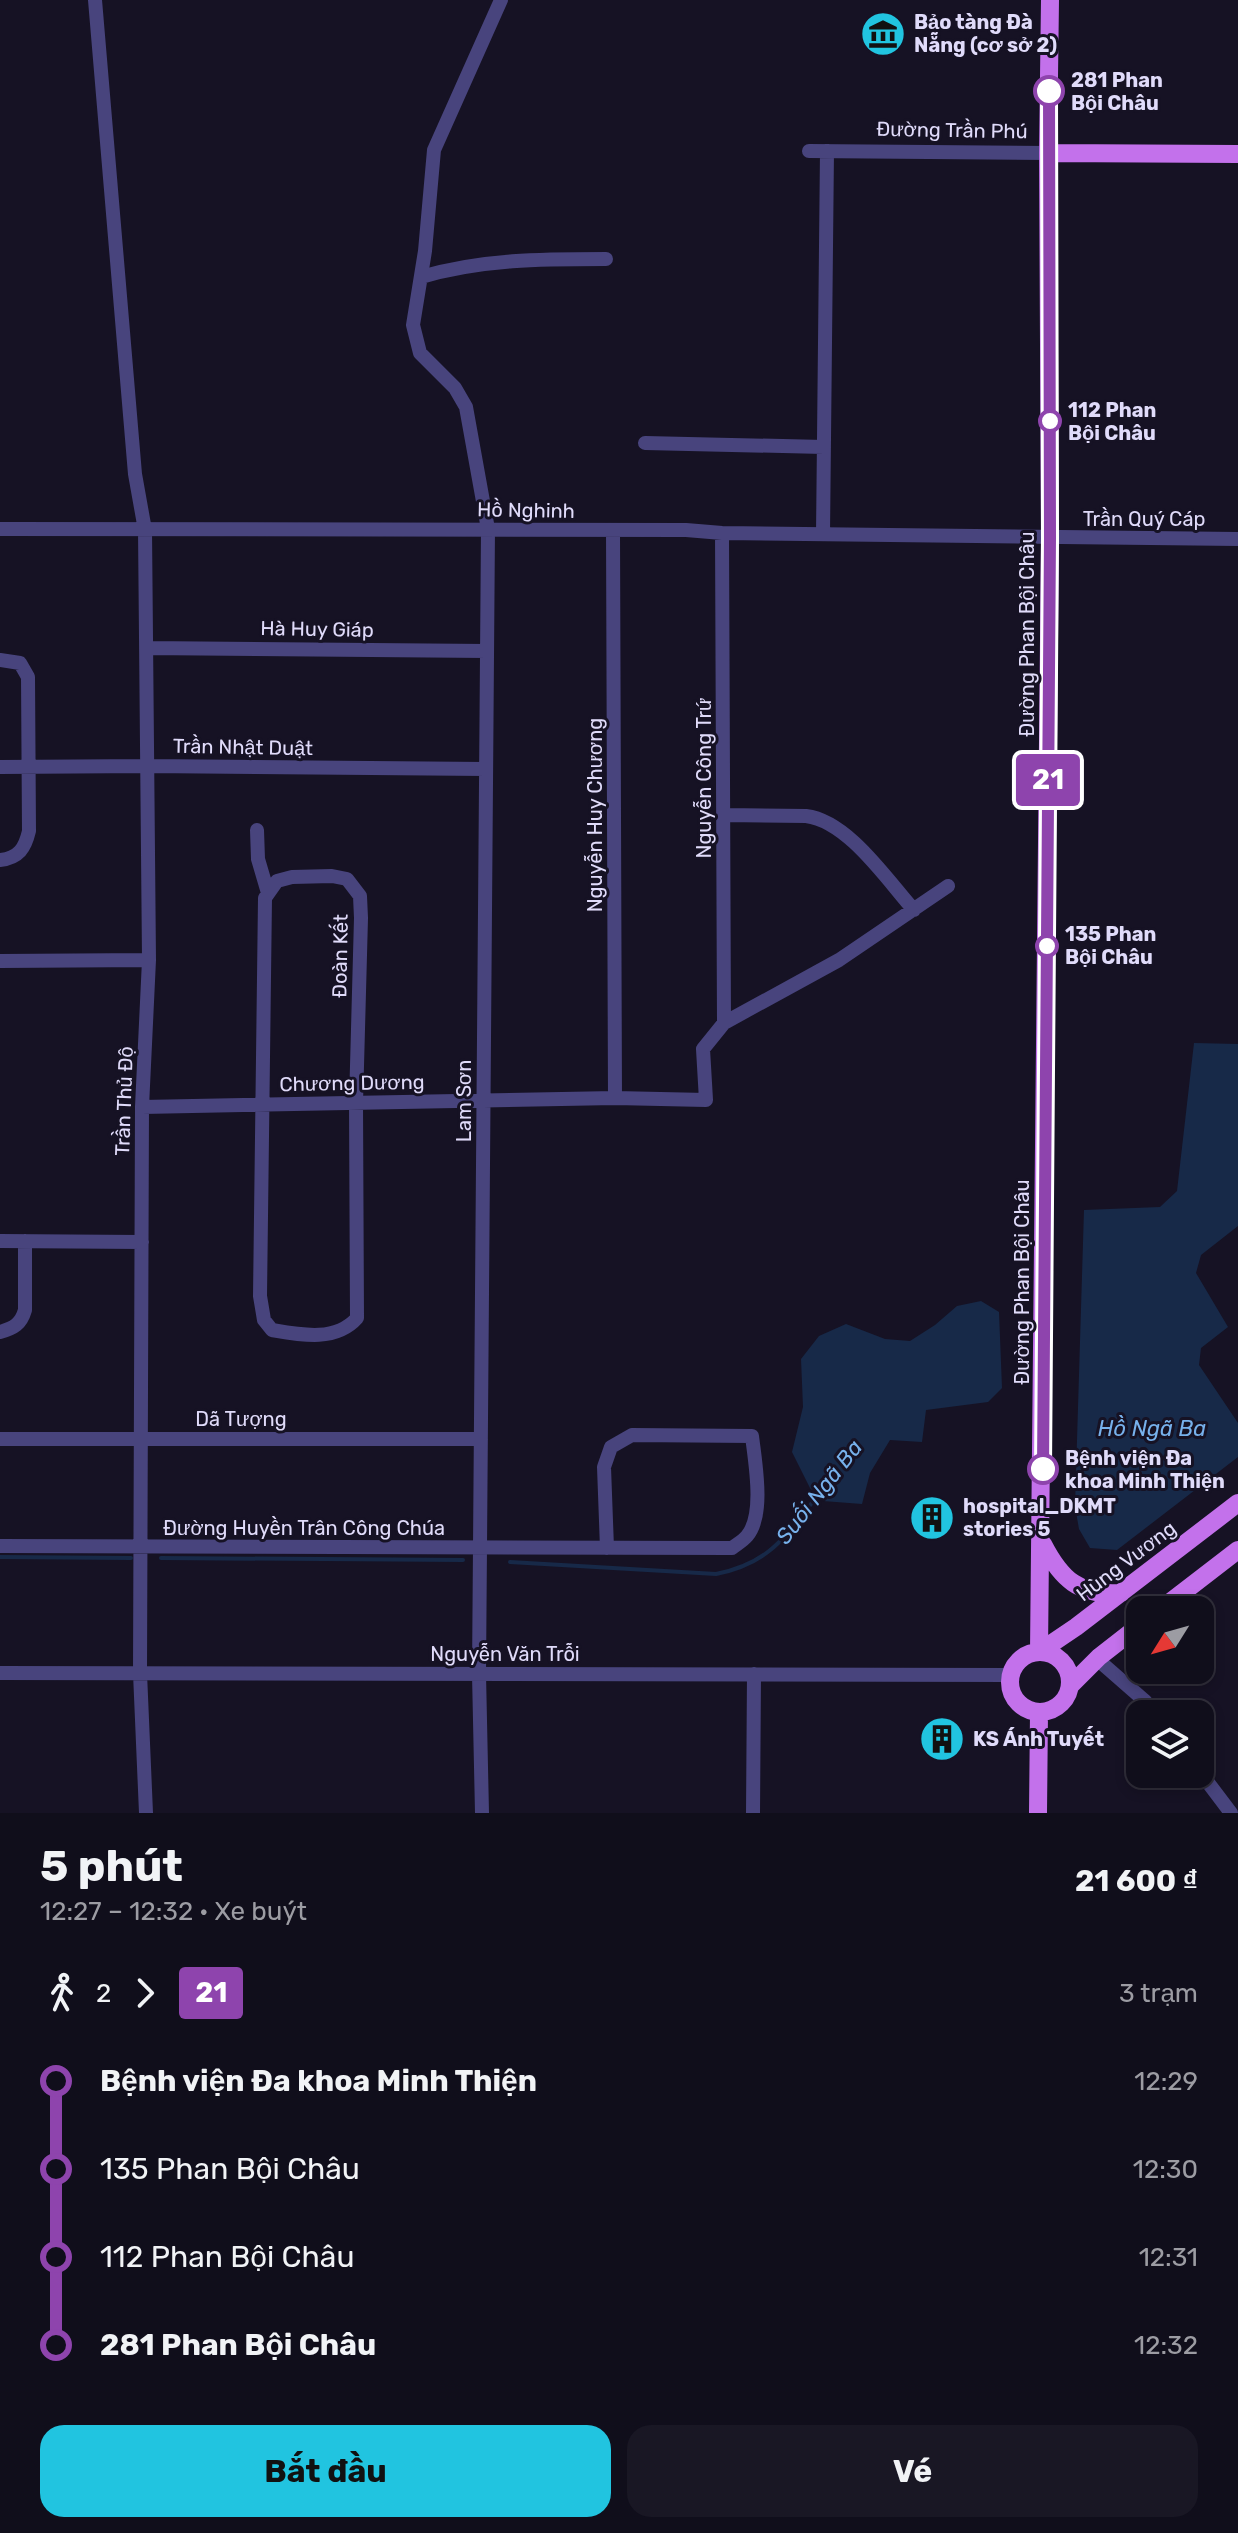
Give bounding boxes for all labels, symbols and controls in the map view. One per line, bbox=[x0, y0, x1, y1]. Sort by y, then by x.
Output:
museum icon: Bảo tàng Đà Nẵng (cơ sở 2) bbox=[859, 10, 907, 58]
place label: Bảo tàng Đà Nẵng (cơ sở 2) bbox=[914, 10, 1057, 57]
place label: 281 Phan Bội Châu bbox=[1071, 68, 1163, 115]
marker: 281 Phan Bội Châu bbox=[1034, 76, 1064, 106]
street label: Đường Trần Phú bbox=[876, 116, 1028, 143]
place label: 112 Phan Bội Châu bbox=[1068, 398, 1156, 445]
marker: 112 Phan Bội Châu bbox=[1039, 410, 1061, 432]
street label: Hồ Nghinh bbox=[477, 497, 575, 523]
street label: Trần Quý Cáp bbox=[1083, 507, 1205, 531]
street label: Đường Phan Bội Châu bbox=[1015, 531, 1039, 737]
street label: Hà Huy Giáp bbox=[260, 616, 374, 642]
street label: Nguyễn Công Trứ bbox=[692, 698, 716, 858]
street label: Nguyễn Huy Chương bbox=[583, 718, 607, 912]
street label: Trần Nhật Duật bbox=[173, 734, 313, 760]
line badge: 21 bbox=[1012, 754, 1084, 806]
text: 21 bbox=[1032, 763, 1064, 796]
street label: Đoàn Kết bbox=[327, 914, 353, 998]
place label: 135 Phan Bội Châu bbox=[1065, 922, 1156, 969]
marker: 135 Phan Bội Châu bbox=[1036, 935, 1058, 957]
street label: Trần Thủ Độ bbox=[110, 1046, 138, 1156]
street label: Lam Sơn bbox=[452, 1060, 476, 1142]
street label: Chương Dương bbox=[279, 1070, 425, 1096]
street label: Đường Phan Bội Châu bbox=[1010, 1179, 1034, 1385]
street label: Dã Tượng bbox=[195, 1407, 287, 1431]
water label: Hồ Ngã Ba bbox=[1098, 1415, 1206, 1442]
water label: Suối Ngã Ba bbox=[770, 1434, 868, 1549]
place label: Bệnh viện Đa khoa Minh Thiện bbox=[1065, 1446, 1225, 1493]
marker: Bệnh viện Đa khoa Minh Thiện bbox=[1028, 1454, 1058, 1484]
building icon: hospital_DKMT stories 5 bbox=[908, 1494, 956, 1542]
place label: hospital_DKMT stories 5 bbox=[963, 1494, 1116, 1541]
street label: Đường Huyền Trân Công Chúa bbox=[163, 1516, 445, 1540]
street label: Hùng Vương bbox=[1071, 1516, 1181, 1606]
north arrow bbox=[1126, 1596, 1214, 1684]
map controls bbox=[1126, 1596, 1214, 1788]
street label: Nguyễn Văn Trỗi bbox=[430, 1642, 580, 1666]
button: layers bbox=[1126, 1700, 1214, 1788]
building icon: KS Ánh Tuyết bbox=[918, 1715, 966, 1763]
place label: KS Ánh Tuyết bbox=[973, 1726, 1104, 1751]
text: 5 phút bbox=[40, 1840, 183, 1892]
text: 21 600 ₫ bbox=[1075, 1863, 1198, 1899]
text: 12:27 – 12:32 · Xe buýt bbox=[40, 1896, 307, 1927]
icon: walk bbox=[40, 1971, 84, 2015]
icon: forward bbox=[123, 1971, 167, 2015]
text: 21 bbox=[195, 1976, 227, 2009]
text: 2 bbox=[96, 1978, 111, 2009]
text: 3 trạm bbox=[1119, 1978, 1198, 2009]
text: Bệnh viện Đa khoa Minh Thiện bbox=[100, 2063, 537, 2099]
text: 12:29 bbox=[1134, 2066, 1198, 2097]
text: 135 Phan Bội Châu bbox=[100, 2151, 360, 2187]
text: 12:30 bbox=[1133, 2154, 1198, 2185]
text: 112 Phan Bội Châu bbox=[100, 2239, 354, 2275]
text: 12:31 bbox=[1139, 2242, 1198, 2273]
text: 281 Phan Bội Châu bbox=[100, 2327, 376, 2363]
text: 12:32 bbox=[1134, 2330, 1198, 2361]
button: Bắt đầu bbox=[40, 2425, 611, 2517]
button: Vé bbox=[627, 2425, 1198, 2517]

